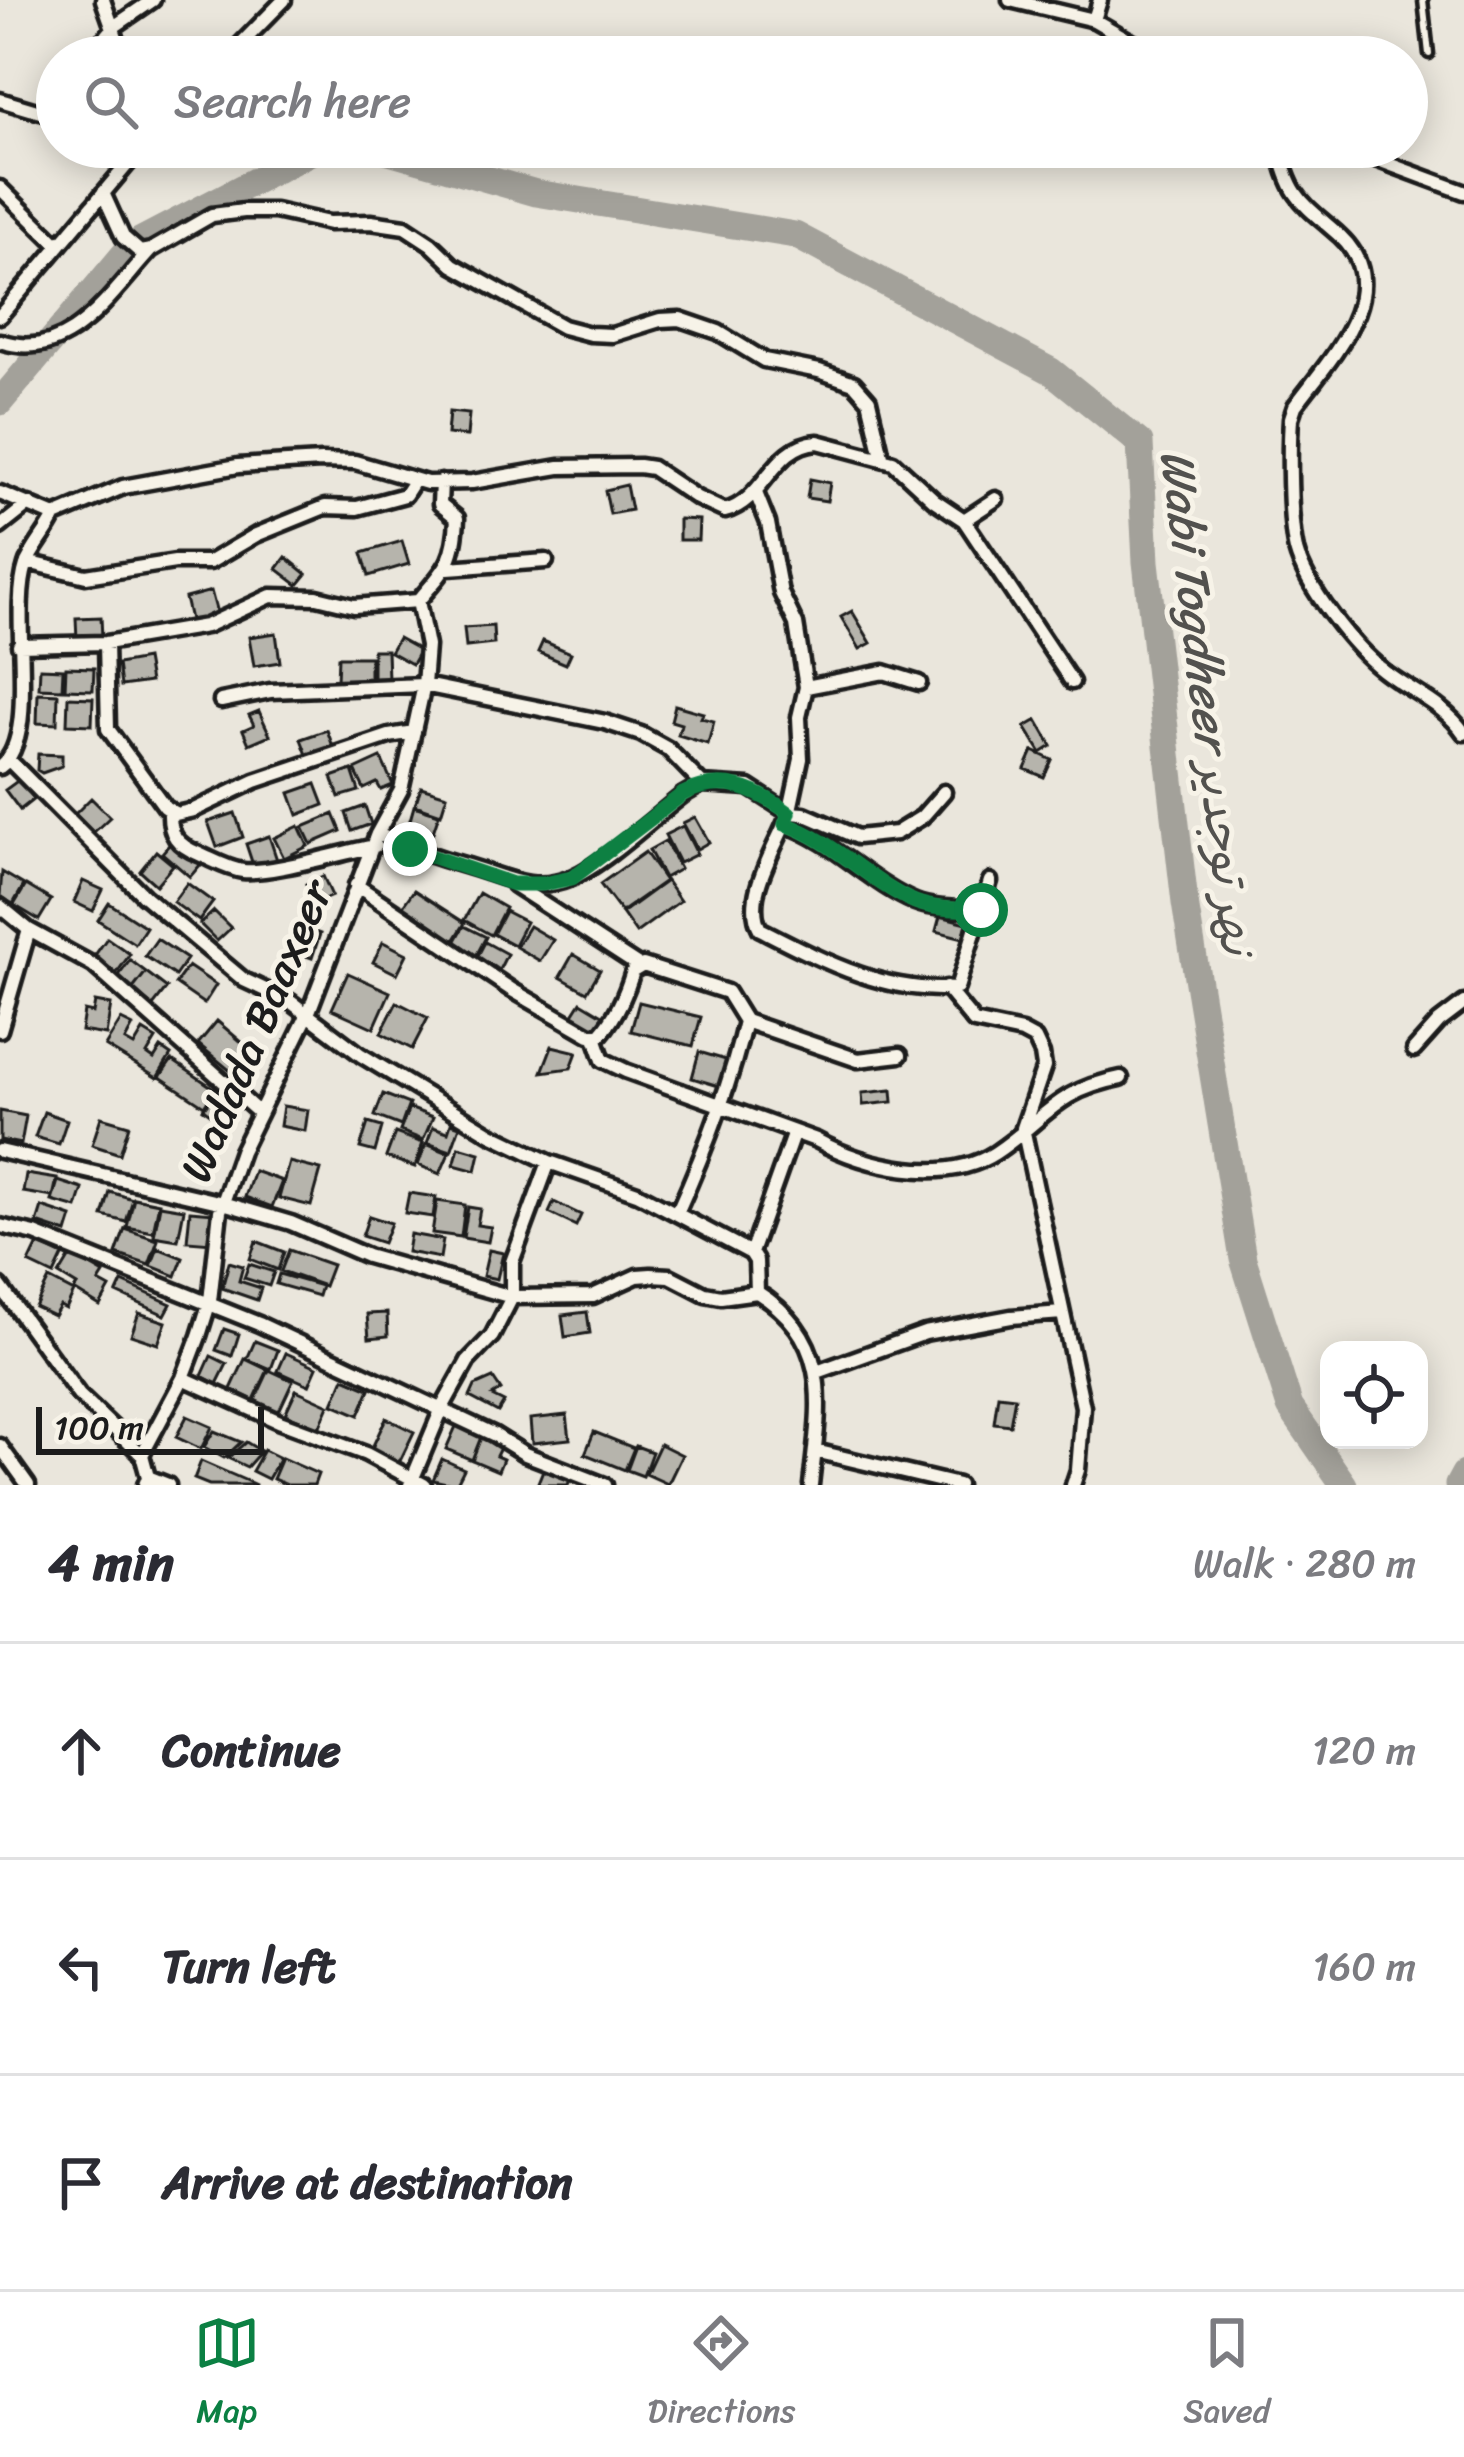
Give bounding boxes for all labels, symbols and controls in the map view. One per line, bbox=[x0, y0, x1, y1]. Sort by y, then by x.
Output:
search box bbox=[36, 36, 1428, 168]
text: Search here bbox=[174, 62, 411, 142]
icon: search bbox=[78, 69, 144, 135]
water label: Wabi Togdheer نهر توجدير bbox=[1135, 445, 1282, 964]
route end bbox=[383, 822, 437, 876]
street label: Wadada Baaxeer bbox=[156, 865, 357, 1195]
route start bbox=[954, 883, 1008, 937]
map controls bbox=[1320, 1341, 1428, 1449]
button: locate bbox=[1320, 1341, 1428, 1449]
text: 100 m bbox=[54, 1399, 144, 1457]
scale bar bbox=[36, 1401, 264, 1454]
text: 4 min bbox=[48, 1518, 174, 1608]
text: Walk · 280 m bbox=[1193, 1529, 1416, 1598]
text: Continue bbox=[162, 1711, 341, 1791]
text: 120 m bbox=[1312, 1716, 1416, 1785]
icon: ahead bbox=[48, 1718, 114, 1784]
text: Turn left bbox=[162, 1927, 335, 2007]
text: 160 m bbox=[1312, 1932, 1416, 2001]
icon: left bbox=[48, 1934, 114, 2000]
text: Arrive at destination bbox=[162, 2143, 572, 2223]
icon: arrive bbox=[48, 2150, 114, 2216]
tab: Map bbox=[194, 2310, 260, 2440]
tab: Directions bbox=[648, 2310, 795, 2440]
tab: Saved bbox=[1183, 2310, 1270, 2440]

